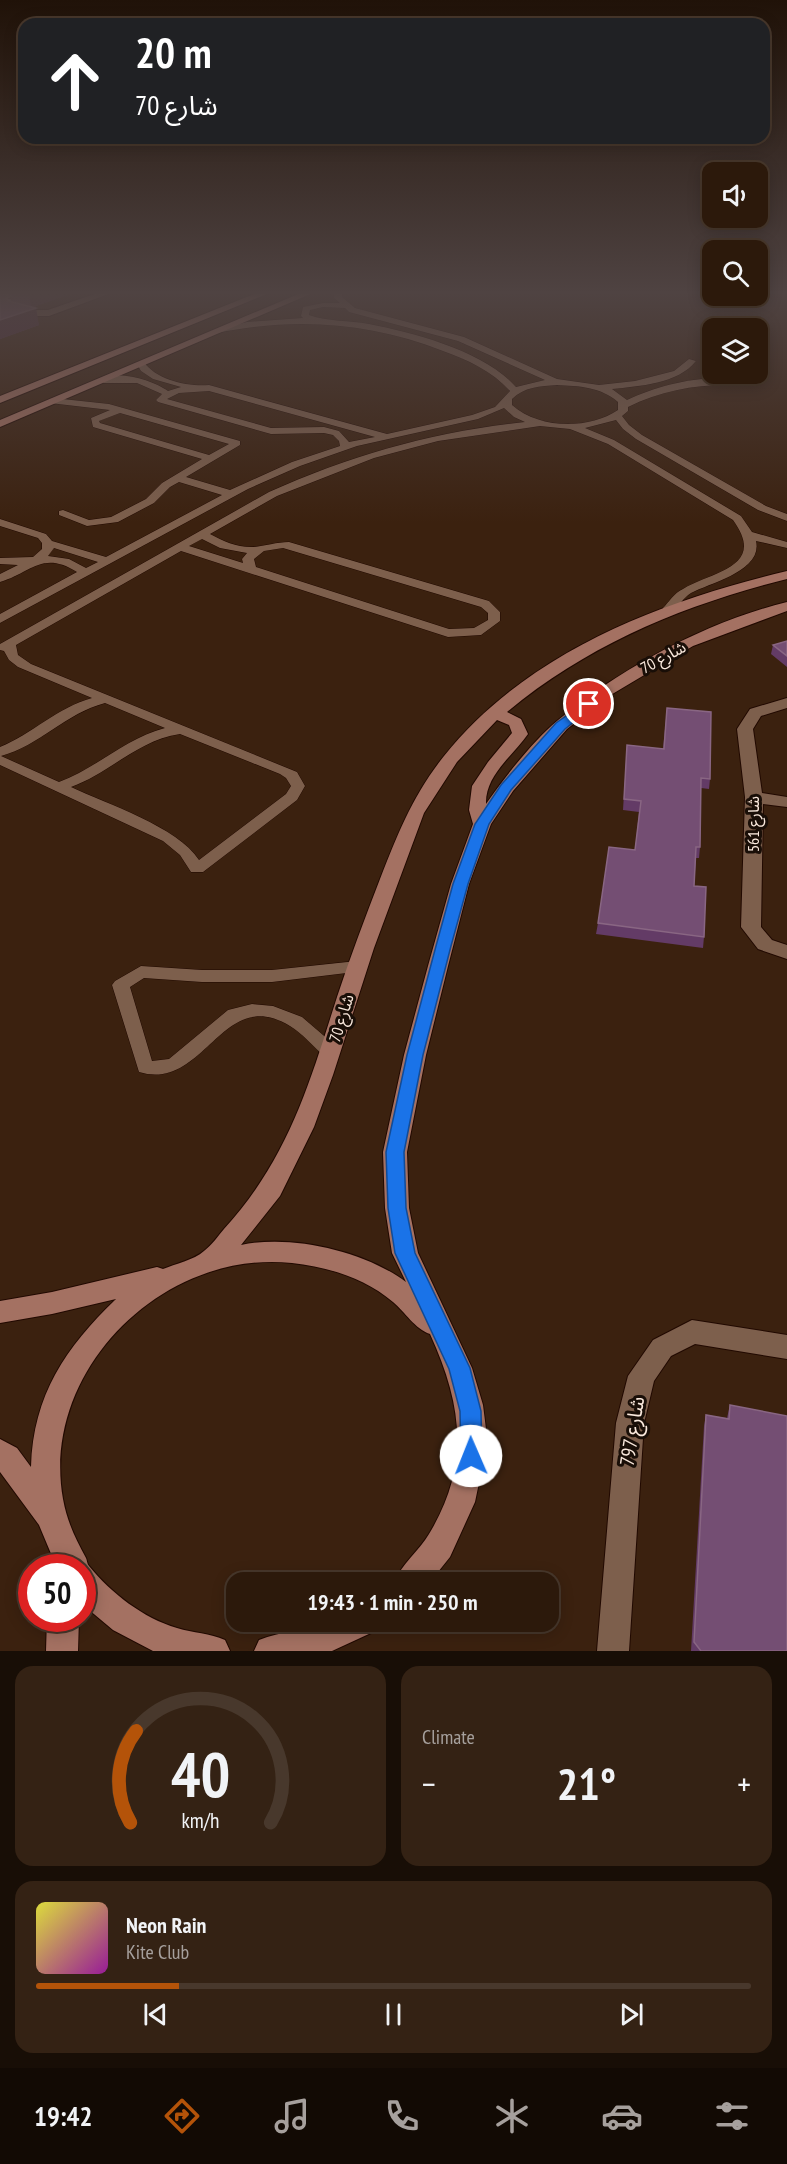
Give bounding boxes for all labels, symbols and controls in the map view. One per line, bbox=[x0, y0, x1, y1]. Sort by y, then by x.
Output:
text: 20 m bbox=[135, 25, 212, 80]
icon: ahead bbox=[36, 42, 114, 120]
text: شارع 70 bbox=[135, 88, 218, 122]
map controls bbox=[702, 162, 768, 384]
button: sound bbox=[702, 162, 768, 228]
button: search bbox=[702, 240, 768, 306]
button: layers bbox=[702, 318, 768, 384]
street label: شارع 70 bbox=[637, 636, 691, 680]
pin bbox=[563, 678, 614, 729]
icon: arrive bbox=[572, 687, 605, 720]
street label: شارع 561 bbox=[743, 796, 766, 852]
street label: شارع 70 bbox=[324, 992, 361, 1045]
street label: شارع 797 bbox=[614, 1394, 652, 1468]
position arrow bbox=[439, 1424, 503, 1488]
speed limit sign: 50 bbox=[18, 1554, 96, 1632]
text: 19:43 · 1 min · 250 m bbox=[307, 1588, 478, 1616]
text: Climate bbox=[422, 1724, 475, 1750]
text: 40 bbox=[171, 1733, 230, 1814]
text: 21° bbox=[557, 1754, 616, 1812]
text: − bbox=[422, 1762, 436, 1805]
text: + bbox=[737, 1762, 751, 1805]
text: km/h bbox=[181, 1806, 220, 1834]
text: Neon Rain bbox=[126, 1911, 206, 1939]
text: Kite Club bbox=[126, 1939, 189, 1965]
icon: previous bbox=[139, 1998, 172, 2031]
icon: pause bbox=[377, 1998, 410, 2031]
icon: next bbox=[615, 1998, 648, 2031]
icon: directions bbox=[161, 2095, 203, 2137]
icon: music bbox=[271, 2095, 313, 2137]
icon: phone bbox=[381, 2095, 423, 2137]
icon: climate bbox=[491, 2095, 533, 2137]
icon: car bbox=[601, 2095, 643, 2137]
icon: filters bbox=[711, 2095, 753, 2137]
text: 19:42 bbox=[34, 2099, 92, 2133]

